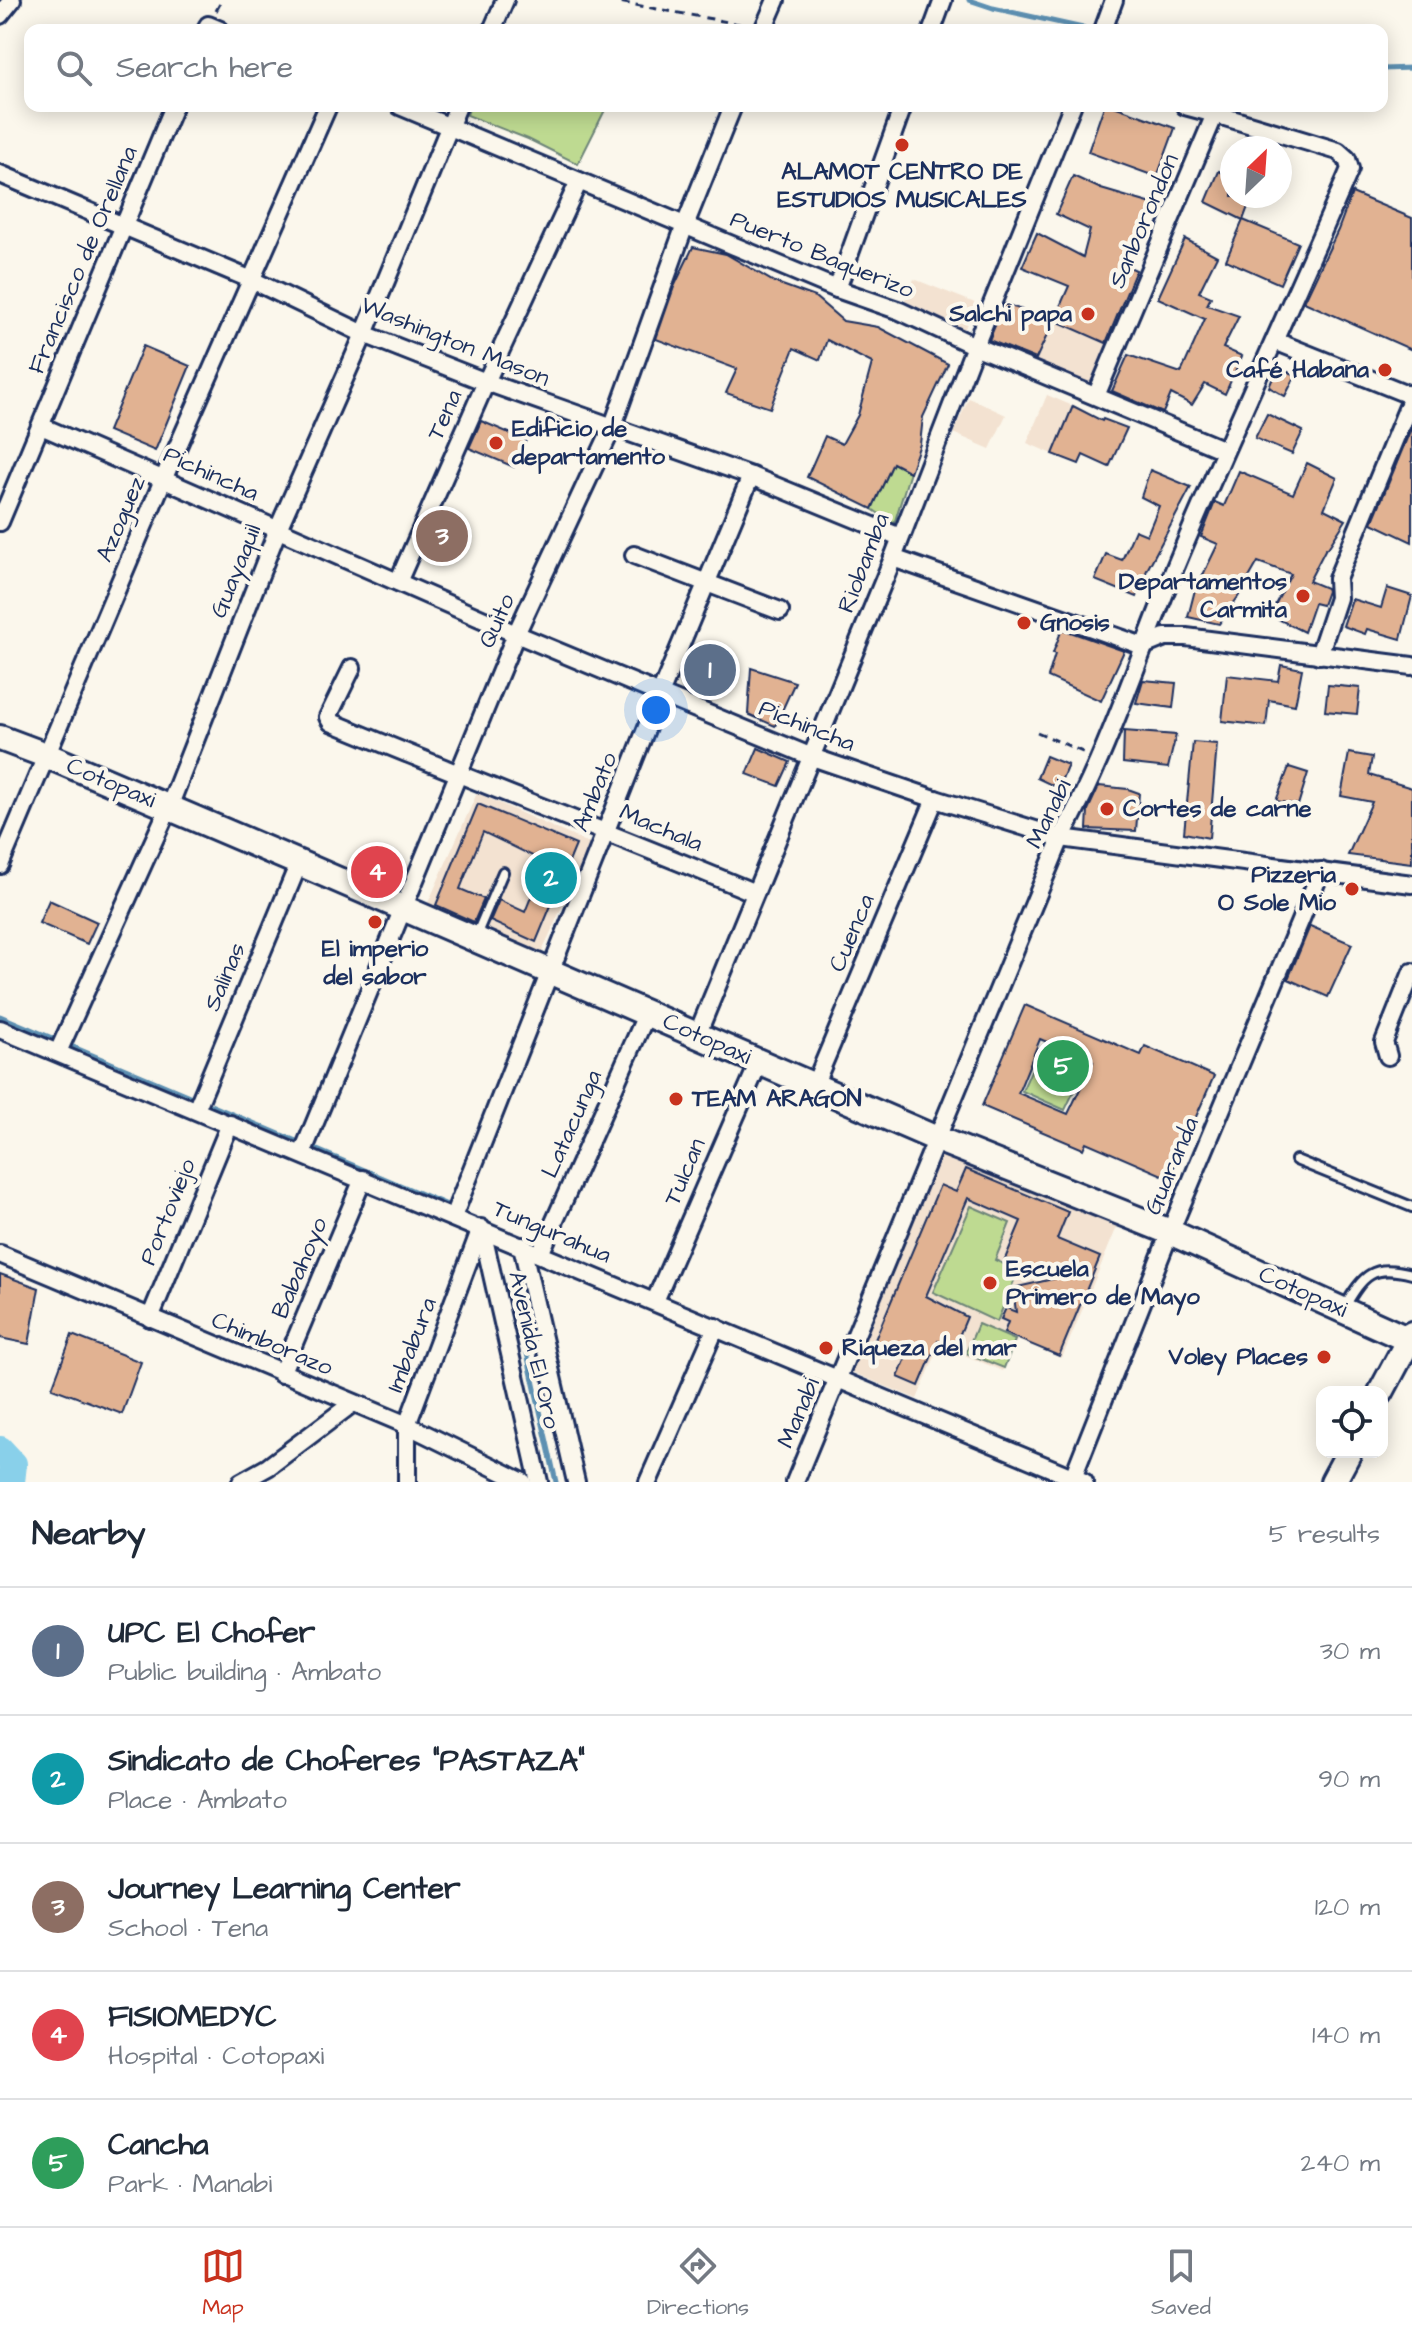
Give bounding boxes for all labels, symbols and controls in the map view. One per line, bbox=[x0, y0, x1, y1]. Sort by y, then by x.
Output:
search box bbox=[24, 24, 1388, 112]
icon: search bbox=[52, 46, 96, 90]
text: Search here bbox=[116, 47, 293, 89]
marker: ALAMOT CENTRO DE ESTUDIOS MUSICALES bbox=[893, 136, 911, 154]
north arrow bbox=[1220, 136, 1292, 208]
street label: Francisco de Orellana bbox=[20, 141, 146, 379]
street label: Sanborondon bbox=[1100, 148, 1188, 294]
place label: ALAMOT CENTRO DE ESTUDIOS MUSICALES bbox=[777, 155, 1027, 217]
street label: Puerto Baquerizo bbox=[725, 203, 919, 308]
street label: Washington Mason bbox=[355, 289, 555, 396]
place label: Salchi papa bbox=[948, 297, 1073, 331]
marker: Salchi papa bbox=[1079, 305, 1097, 323]
place label: Café Habana bbox=[1226, 353, 1370, 387]
marker: Café Habana bbox=[1376, 361, 1394, 379]
street label: Tena bbox=[419, 384, 471, 446]
place label: Edificio de departamento bbox=[511, 412, 665, 474]
marker: Edificio de departamento bbox=[487, 434, 505, 452]
street label: Pichincha bbox=[158, 438, 264, 510]
street label: Azoguez bbox=[88, 471, 155, 568]
pin: 3 bbox=[416, 506, 468, 566]
street label: Riobamba bbox=[829, 508, 899, 618]
street label: Guayaquil bbox=[202, 519, 271, 623]
place label: Departamentos Carmita bbox=[1119, 565, 1288, 627]
marker: Departamentos Carmita bbox=[1294, 587, 1312, 605]
street label: Quito bbox=[470, 588, 524, 654]
place label: Gnosis bbox=[1040, 606, 1110, 640]
marker: Gnosis bbox=[1015, 614, 1033, 632]
pin: 1 bbox=[684, 640, 736, 700]
your location bbox=[636, 690, 676, 730]
street label: Pichincha bbox=[754, 691, 860, 761]
street label: Ambato bbox=[564, 747, 626, 837]
street label: Cotopaxi bbox=[61, 749, 161, 817]
street label: Manabi bbox=[1018, 773, 1081, 854]
place label: Cortes de carne bbox=[1123, 792, 1312, 826]
street label: Machala bbox=[614, 795, 708, 861]
marker: Cortes de carne bbox=[1098, 800, 1116, 818]
pin: 4 bbox=[351, 842, 403, 902]
pin: 2 bbox=[525, 848, 577, 908]
place label: Pizzeria O Sole Mio bbox=[1218, 858, 1337, 920]
marker: Pizzeria O Sole Mio bbox=[1343, 880, 1361, 898]
street label: Cuenca bbox=[820, 889, 884, 977]
marker: El imperio del sabor bbox=[366, 913, 384, 931]
place label: El imperio del sabor bbox=[322, 932, 429, 994]
street label: Salinas bbox=[195, 938, 255, 1016]
street label: Cotopaxi bbox=[657, 1004, 757, 1074]
pin: 5 bbox=[1037, 1036, 1089, 1096]
street label: Latacunga bbox=[533, 1065, 612, 1184]
place label: TEAM ARAGON bbox=[691, 1082, 862, 1116]
marker: TEAM ARAGON bbox=[667, 1090, 685, 1108]
street label: Guaranda bbox=[1136, 1112, 1208, 1220]
street label: Tulcan bbox=[656, 1133, 714, 1211]
street label: Portoviejo bbox=[131, 1153, 205, 1270]
street label: Tungurahua bbox=[487, 1192, 616, 1273]
street label: Babahoyo bbox=[263, 1212, 338, 1324]
place label: Escuela Primero de Mayo bbox=[1006, 1252, 1200, 1316]
street label: Cotopaxi bbox=[1253, 1257, 1353, 1327]
street label: Avenida El Oro bbox=[499, 1268, 569, 1433]
marker: Escuela Primero de Mayo bbox=[981, 1274, 999, 1292]
street label: Imbabura bbox=[378, 1293, 446, 1397]
street label: Chimborazo bbox=[206, 1303, 338, 1385]
place label: Riqueza del mar bbox=[842, 1331, 1018, 1365]
marker: Riqueza del mar bbox=[817, 1339, 835, 1357]
place label: Voley Places bbox=[1167, 1340, 1308, 1376]
marker: Voley Places bbox=[1315, 1348, 1333, 1366]
street label: Manabi bbox=[769, 1372, 829, 1453]
map controls bbox=[1316, 1386, 1388, 1458]
button: locate bbox=[1316, 1386, 1388, 1458]
text: Nearby bbox=[32, 1510, 146, 1558]
text: 5 results bbox=[1269, 1516, 1380, 1552]
text: UPC El Chofer bbox=[108, 1612, 315, 1654]
text: 1 bbox=[56, 1633, 60, 1669]
text: 30 m bbox=[1320, 1633, 1380, 1669]
text: Public building · Ambato bbox=[108, 1654, 381, 1690]
text: Sindicato de Choferes "PASTAZA" bbox=[108, 1740, 585, 1782]
text: 2 bbox=[51, 1761, 65, 1797]
text: 90 m bbox=[1318, 1761, 1380, 1797]
text: Place · Ambato bbox=[108, 1782, 287, 1818]
text: Journey Learning Center bbox=[108, 1868, 460, 1910]
text: 3 bbox=[51, 1889, 65, 1925]
text: 120 m bbox=[1315, 1889, 1380, 1925]
text: School · Tena bbox=[108, 1910, 268, 1946]
text: FISIOMEDYC bbox=[108, 1996, 277, 2038]
text: 4 bbox=[49, 2017, 67, 2053]
text: 140 m bbox=[1312, 2017, 1380, 2053]
text: Hospital · Cotopaxi bbox=[108, 2038, 324, 2074]
text: Cancha bbox=[108, 2124, 209, 2166]
text: 5 bbox=[49, 2145, 67, 2181]
text: 240 m bbox=[1300, 2145, 1380, 2181]
text: Park · Manabi bbox=[108, 2166, 272, 2202]
tab: Map bbox=[201, 2244, 245, 2323]
tab: Directions bbox=[647, 2244, 749, 2323]
tab: Saved bbox=[1151, 2244, 1211, 2323]

